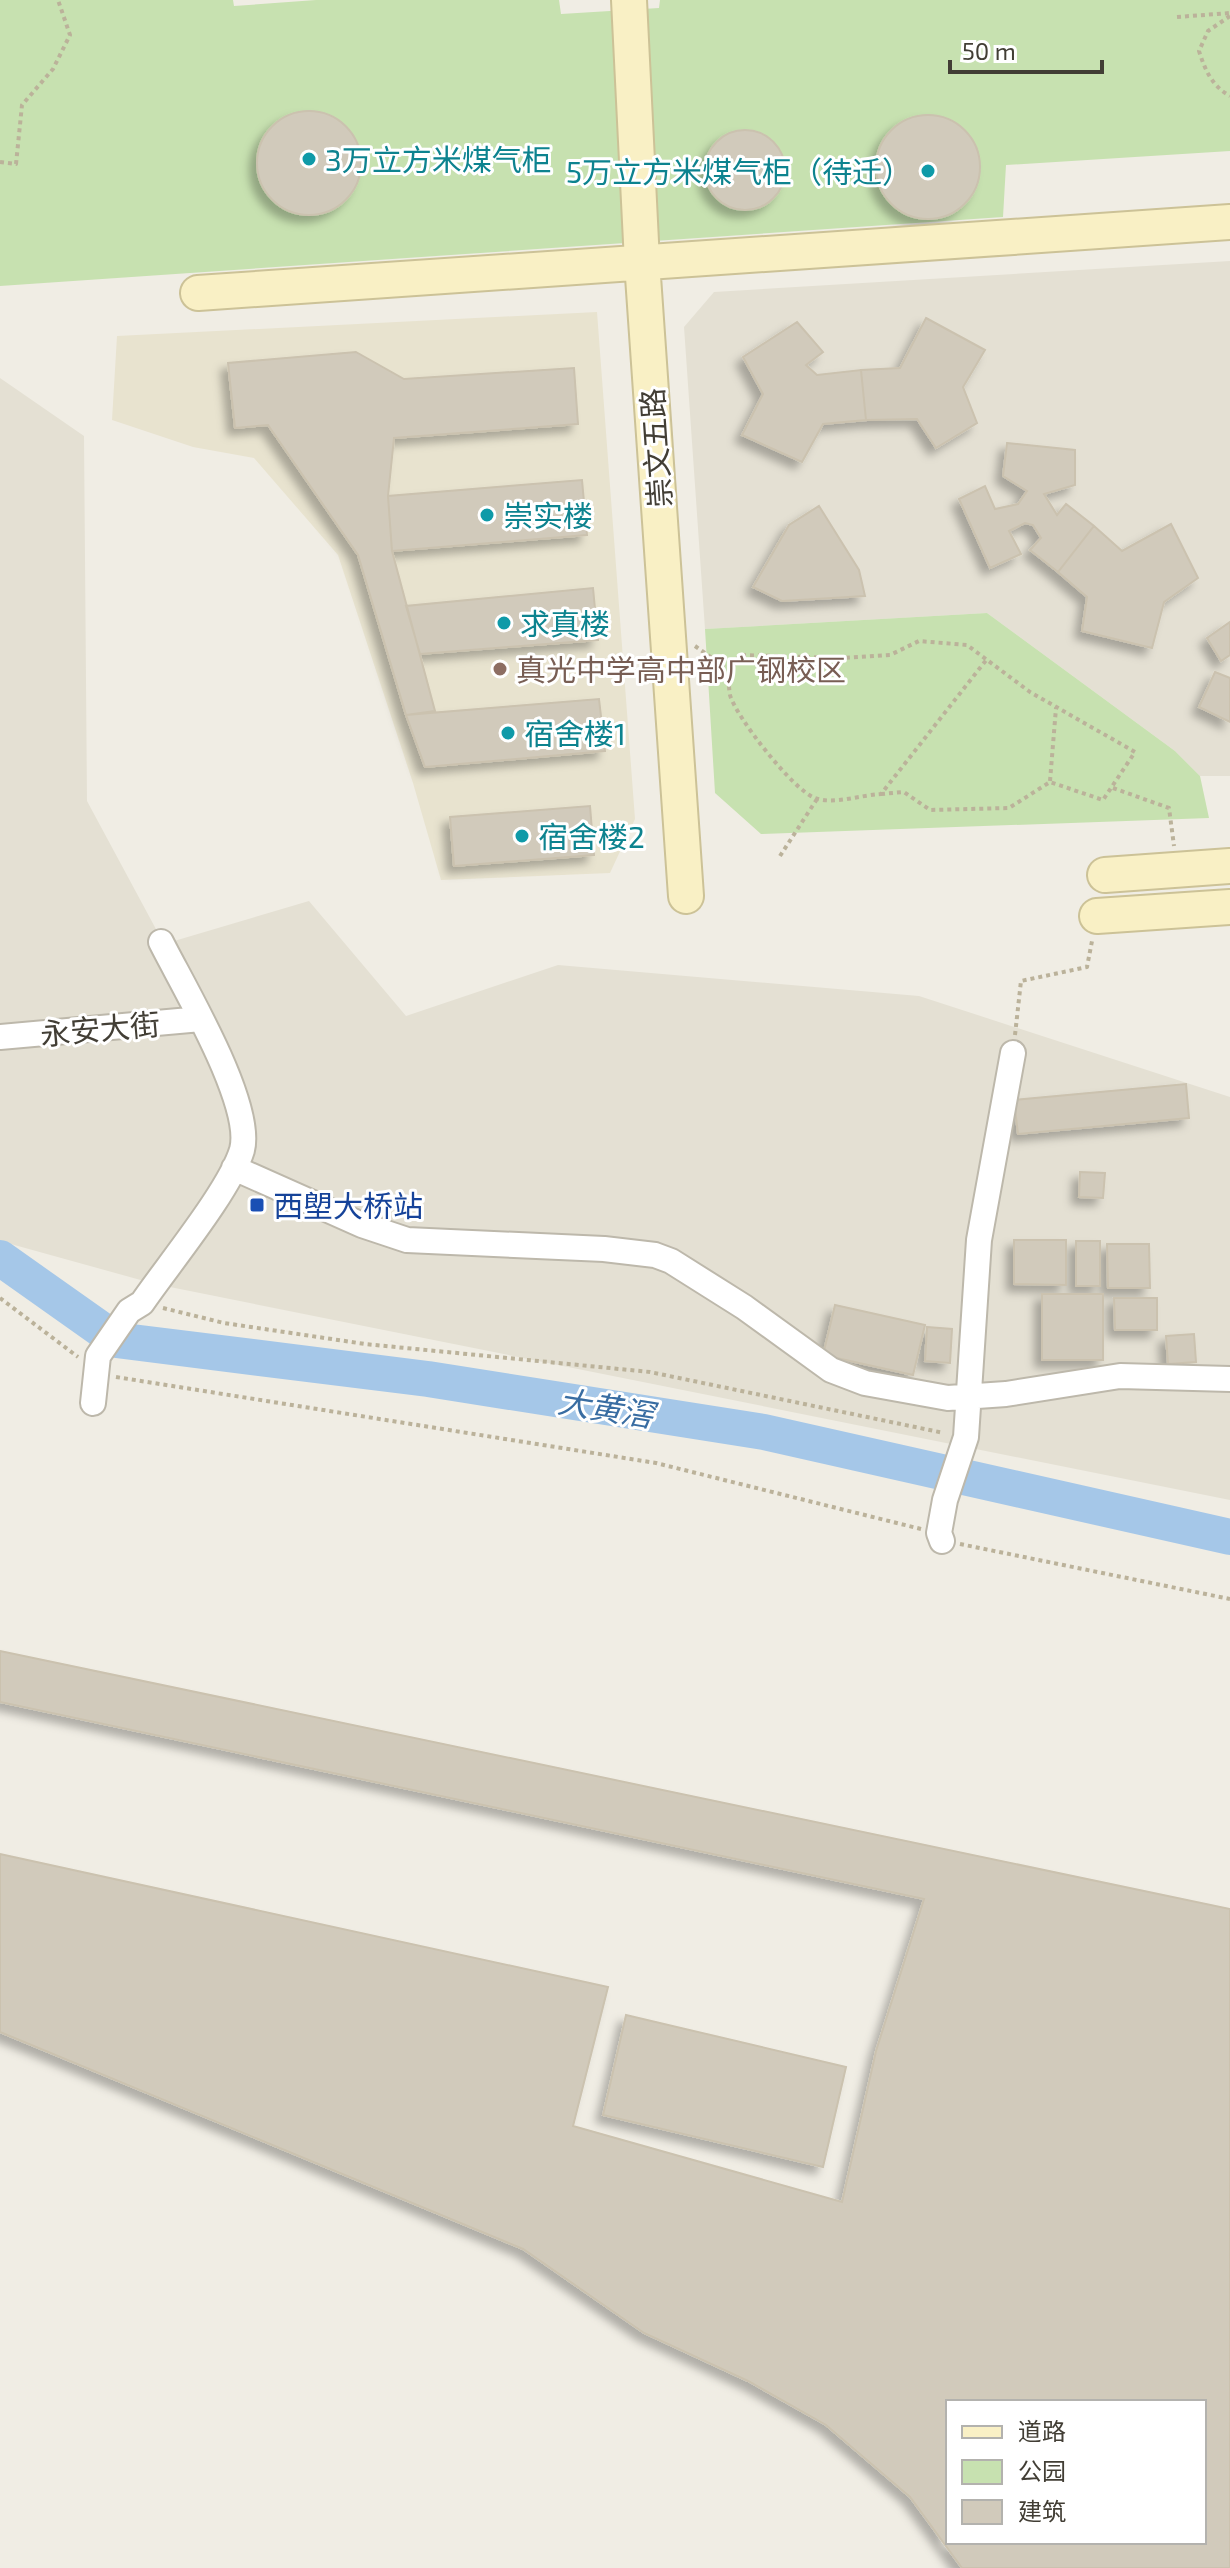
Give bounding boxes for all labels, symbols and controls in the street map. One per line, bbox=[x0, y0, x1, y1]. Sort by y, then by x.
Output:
scale bar bbox=[950, 24, 1102, 74]
text: 50 m bbox=[962, 36, 1016, 65]
place label: 3万立方米煤气柜 bbox=[325, 141, 552, 177]
marker: 3万立方米煤气柜 bbox=[300, 150, 318, 168]
place label: 5万立方米煤气柜（待迁） bbox=[566, 153, 912, 189]
marker: 5万立方米煤气柜（待迁） bbox=[919, 162, 937, 180]
street label: 崇文五路 bbox=[633, 387, 677, 509]
place label: 崇实楼 bbox=[503, 497, 593, 533]
marker: 崇实楼 bbox=[478, 506, 496, 524]
place label: 求真楼 bbox=[520, 605, 610, 641]
marker: 求真楼 bbox=[495, 614, 513, 632]
place label: 真光中学高中部广钢校区 bbox=[516, 651, 846, 687]
marker: 真光中学高中部广钢校区 bbox=[491, 660, 509, 678]
place label: 宿舍楼1 bbox=[524, 715, 626, 751]
marker: 宿舍楼1 bbox=[499, 724, 517, 742]
place label: 宿舍楼2 bbox=[538, 818, 645, 854]
marker: 宿舍楼2 bbox=[513, 827, 531, 845]
street label: 永安大街 bbox=[39, 1005, 161, 1051]
place label: 西塱大桥站 bbox=[273, 1187, 423, 1223]
marker: 西塱大桥站 bbox=[248, 1196, 266, 1214]
water label: 大黄滘 bbox=[556, 1381, 660, 1434]
legend bbox=[946, 2400, 1206, 2544]
text: 道路 bbox=[1018, 2416, 1066, 2445]
text: 公园 bbox=[1018, 2456, 1066, 2485]
text: 建筑 bbox=[1018, 2496, 1066, 2525]

